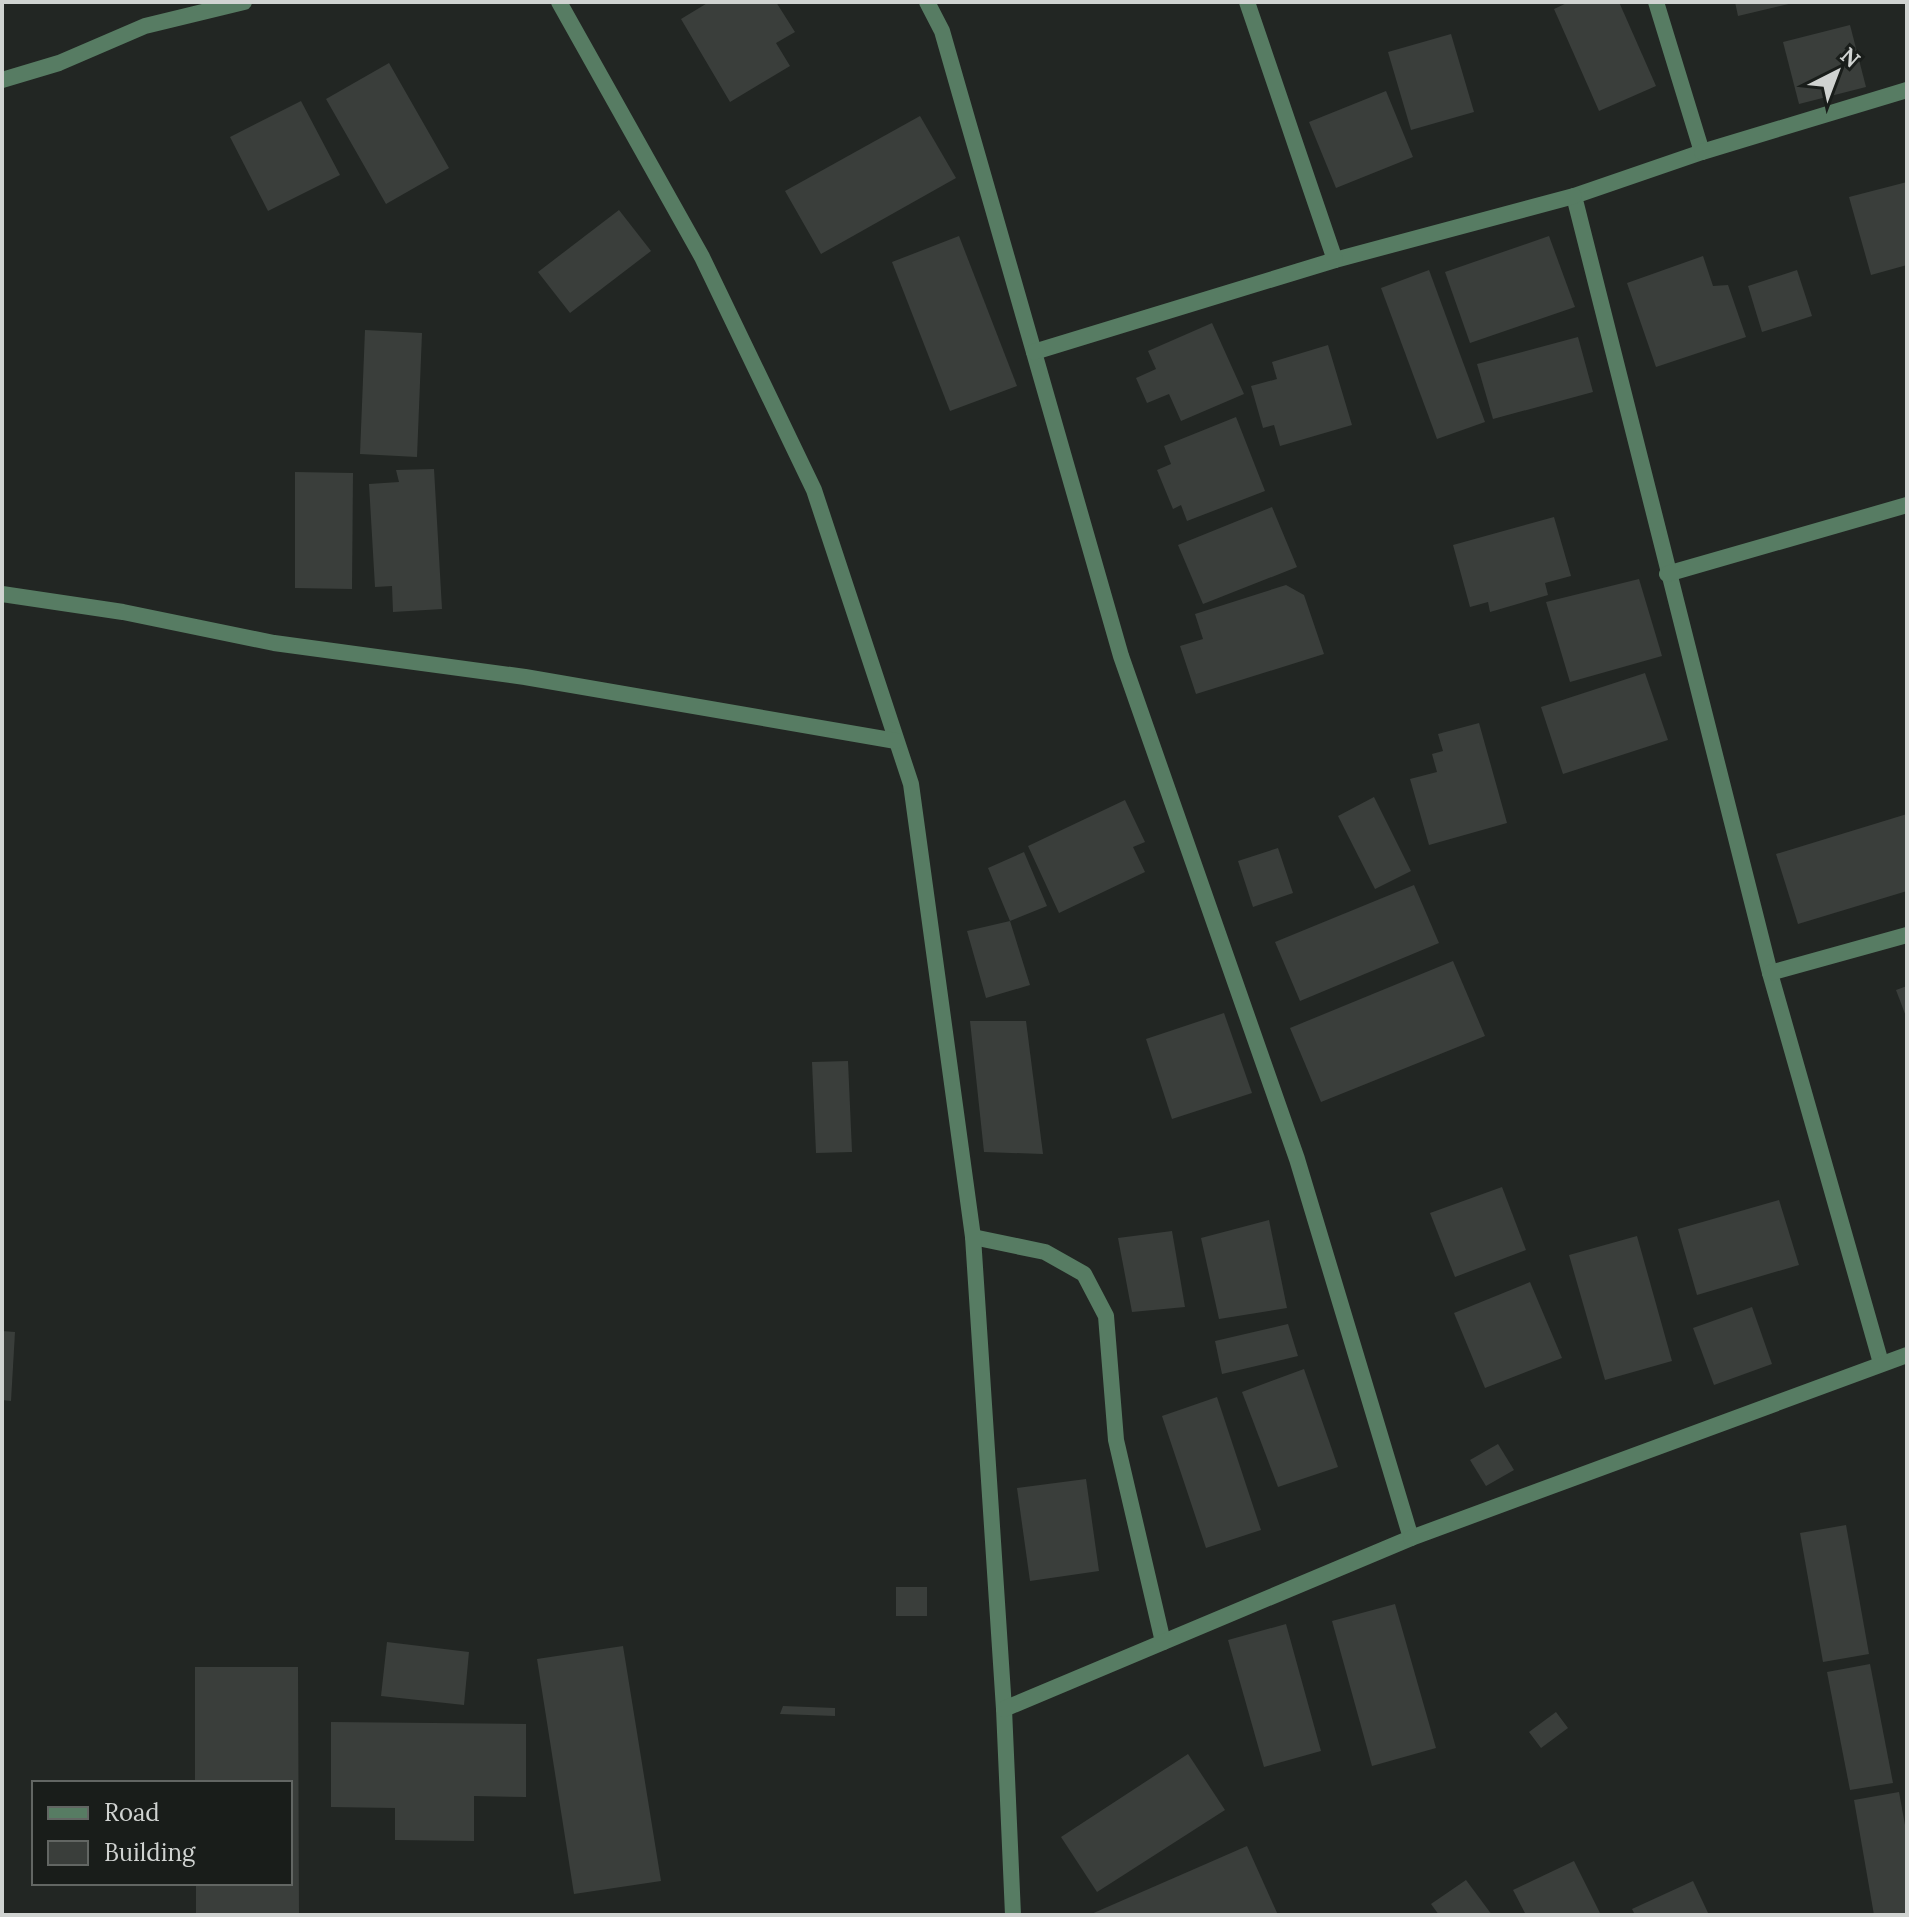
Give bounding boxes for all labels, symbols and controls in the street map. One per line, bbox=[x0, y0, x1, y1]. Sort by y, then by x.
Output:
north arrow bbox=[1797, 32, 1877, 112]
text: N bbox=[1835, 41, 1866, 73]
legend bbox=[32, 1781, 292, 1885]
text: Road bbox=[104, 1797, 160, 1828]
text: Building bbox=[104, 1837, 196, 1868]

